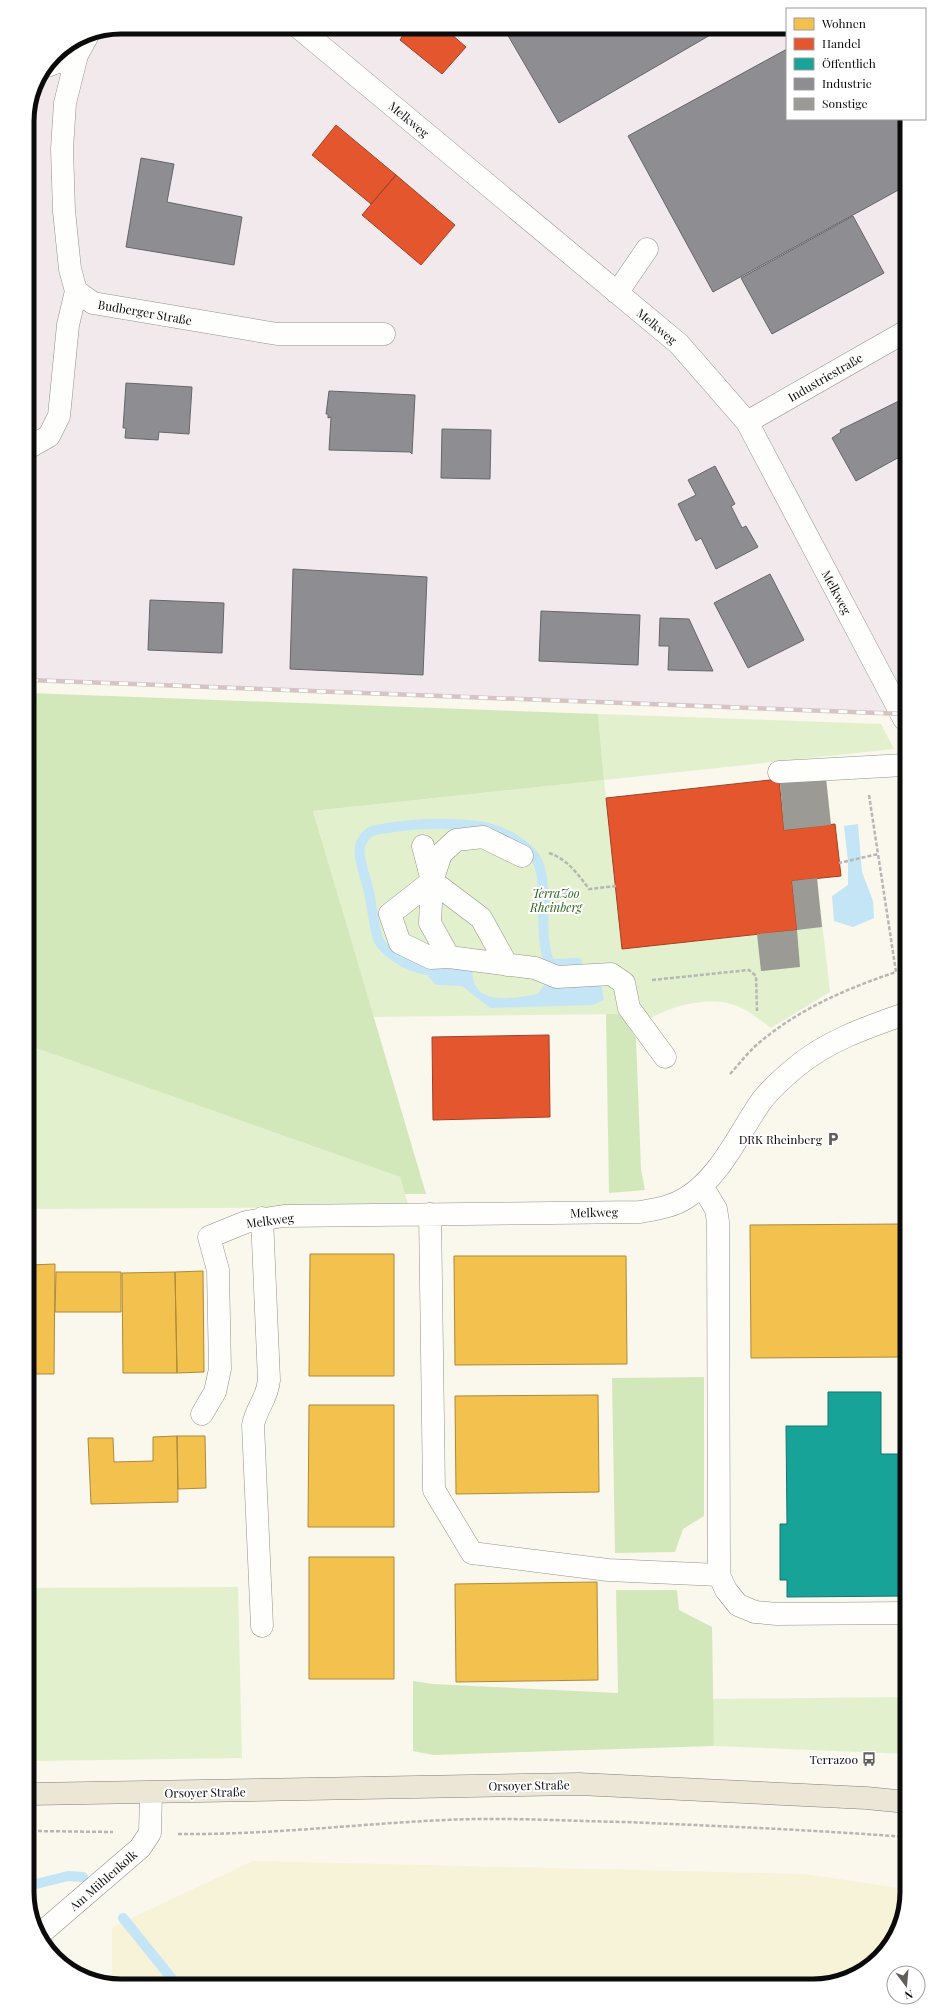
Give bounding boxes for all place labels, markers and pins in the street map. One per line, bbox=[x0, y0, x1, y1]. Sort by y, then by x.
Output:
place label: DRK Rheinberg bbox=[739, 1131, 823, 1147]
parking icon: DRK Rheinberg bbox=[825, 1131, 841, 1147]
place label: Terrazoo bbox=[809, 1751, 858, 1767]
bus stop icon: Terrazoo bbox=[861, 1751, 877, 1767]

